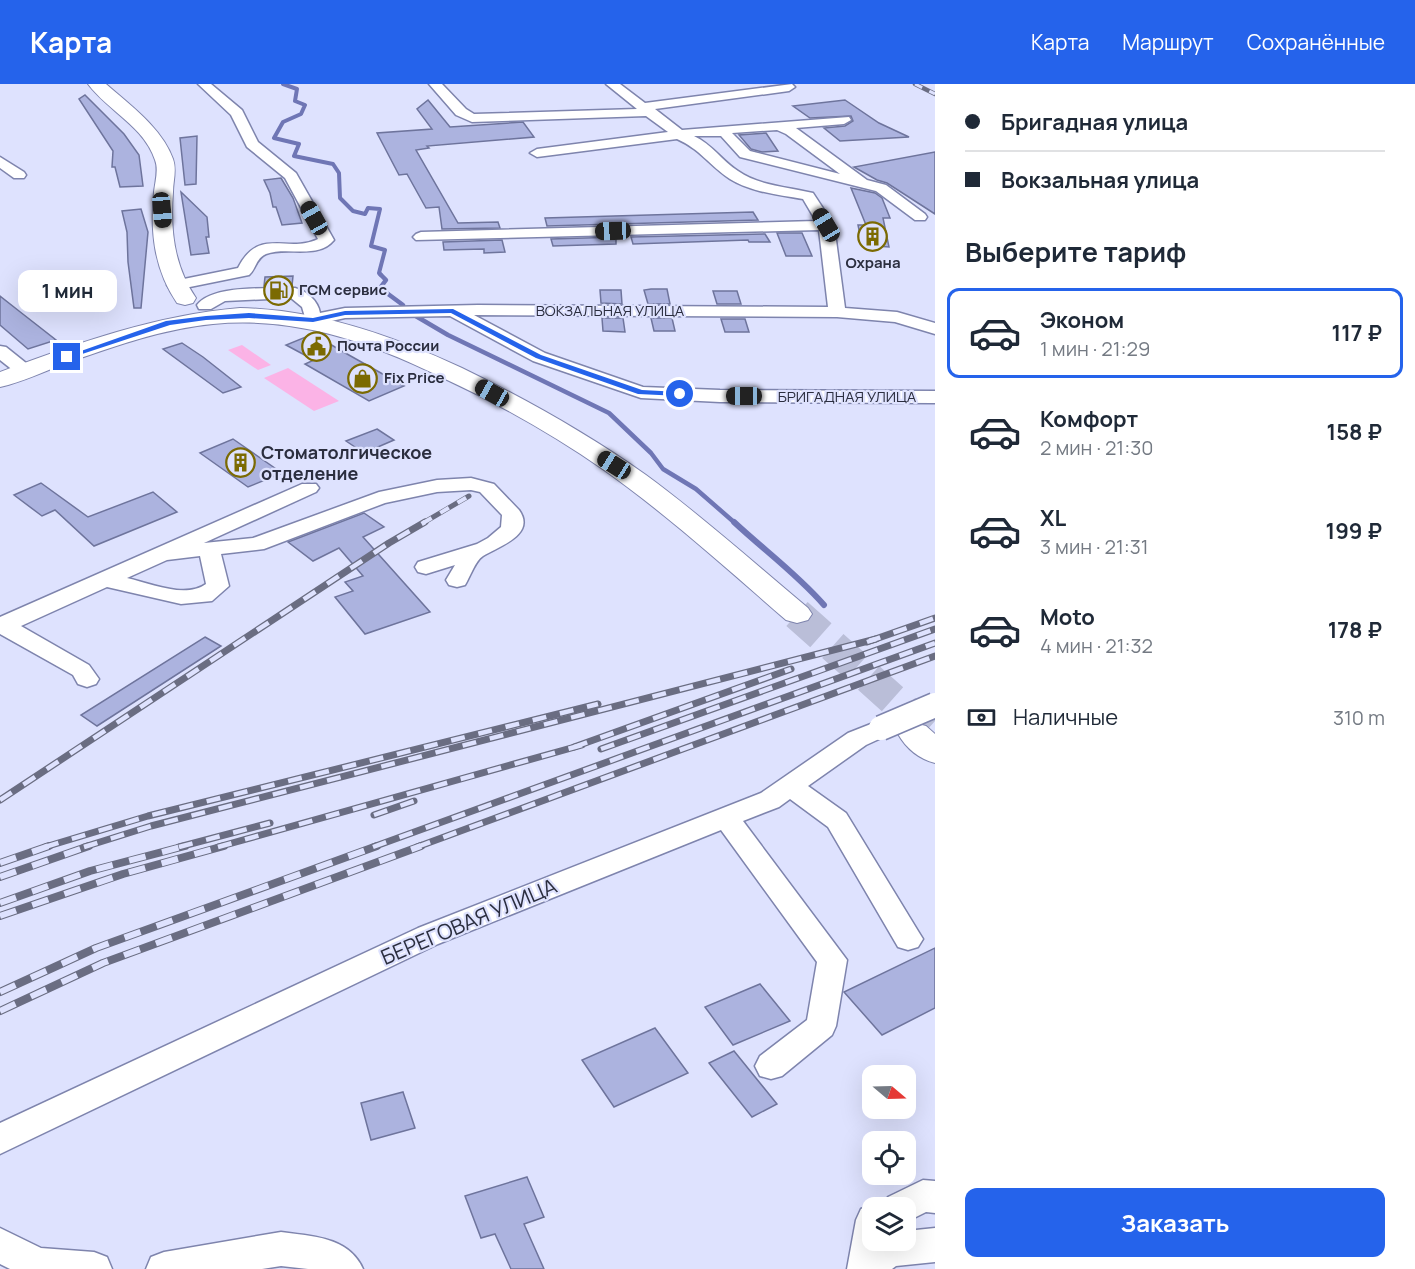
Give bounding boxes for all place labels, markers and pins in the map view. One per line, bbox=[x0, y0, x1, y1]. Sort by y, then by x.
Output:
building icon: Охрана bbox=[857, 220, 889, 252]
place label: Охрана bbox=[845, 252, 901, 273]
fuel station icon: ГСМ сервис bbox=[262, 274, 294, 306]
place label: ГСМ сервис bbox=[299, 279, 387, 300]
public building icon: Почта России bbox=[300, 330, 332, 362]
place label: Почта России bbox=[337, 335, 439, 356]
shop icon: Fix Price bbox=[347, 362, 379, 394]
place label: Fix Price bbox=[384, 367, 445, 388]
place label: Стоматолгическое отделение bbox=[261, 440, 432, 485]
building icon: Стоматолгическое отделение bbox=[224, 447, 256, 479]

